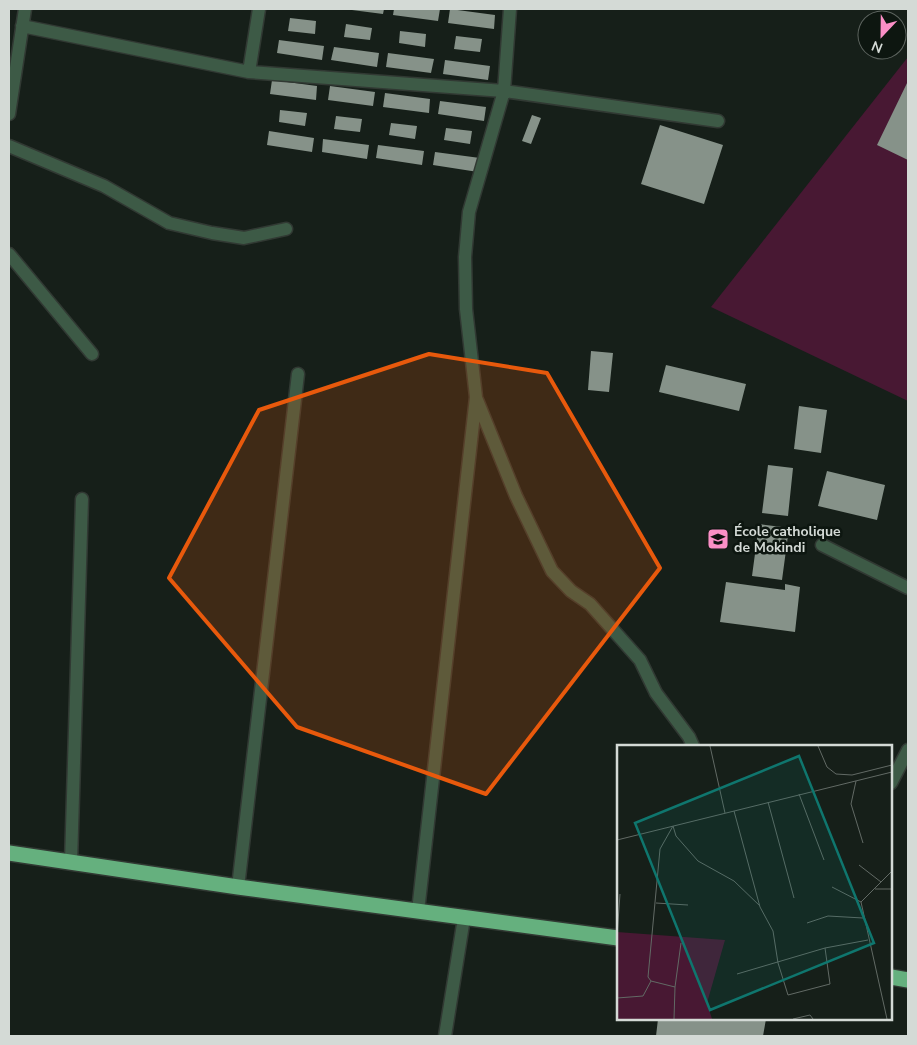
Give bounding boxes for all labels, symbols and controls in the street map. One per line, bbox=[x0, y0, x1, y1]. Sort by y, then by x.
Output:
north arrow bbox=[857, 10, 907, 60]
text: N bbox=[869, 36, 886, 57]
place label: École catholique de Mokindi bbox=[734, 522, 841, 557]
school or university icon: École catholique de Mokindi bbox=[706, 527, 730, 551]
inset map bbox=[617, 745, 892, 1020]

